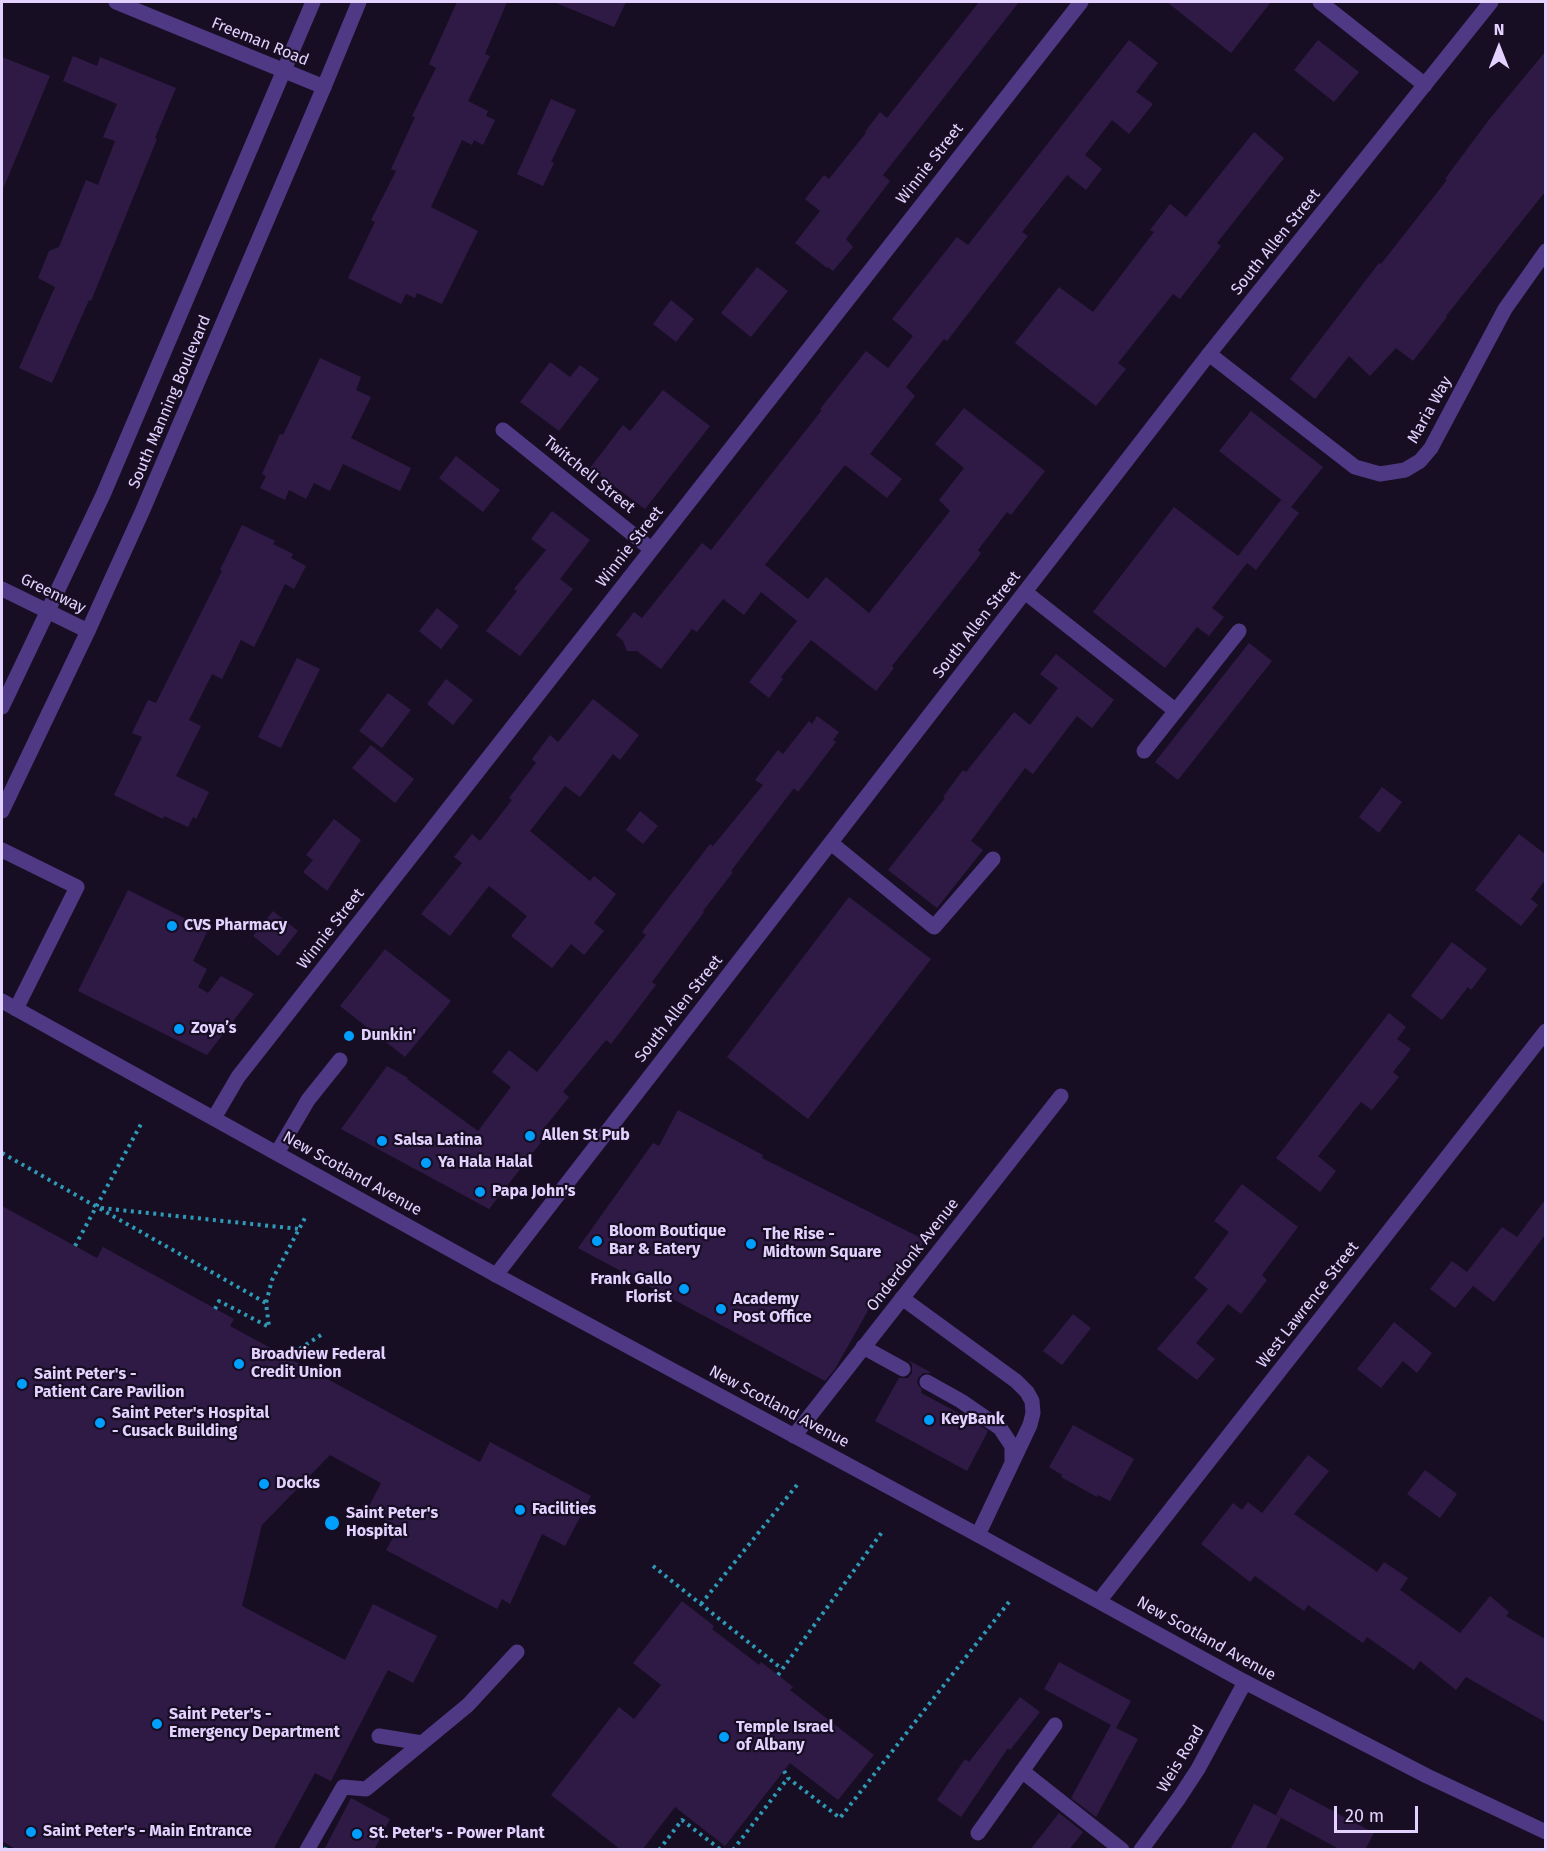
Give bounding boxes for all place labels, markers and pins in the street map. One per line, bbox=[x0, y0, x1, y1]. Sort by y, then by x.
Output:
place label: CVS Pharmacy bbox=[184, 916, 287, 936]
marker: CVS Pharmacy bbox=[165, 919, 179, 933]
place label: Zoya’s bbox=[191, 1019, 237, 1039]
marker: Zoya’s bbox=[172, 1022, 186, 1036]
place label: Dunkin' bbox=[361, 1026, 416, 1046]
marker: Dunkin' bbox=[342, 1029, 356, 1043]
place label: Allen St Pub bbox=[542, 1126, 630, 1146]
marker: Allen St Pub bbox=[523, 1129, 537, 1143]
place label: Salsa Latina bbox=[394, 1131, 482, 1151]
marker: Salsa Latina bbox=[375, 1134, 389, 1148]
place label: Ya Hala Halal bbox=[438, 1153, 532, 1173]
marker: Ya Hala Halal bbox=[419, 1156, 433, 1170]
place label: Papa John's bbox=[492, 1182, 576, 1202]
marker: Papa John's bbox=[473, 1185, 487, 1199]
place label: Bloom Boutique Bar & Eatery bbox=[609, 1222, 726, 1260]
place label: The Rise - Midtown Square bbox=[763, 1225, 881, 1263]
marker: Bloom Boutique Bar & Eatery bbox=[590, 1234, 604, 1248]
marker: The Rise - Midtown Square bbox=[744, 1237, 758, 1251]
place label: Frank Gallo Florist bbox=[591, 1270, 672, 1308]
marker: Frank Gallo Florist bbox=[677, 1282, 691, 1296]
place label: Academy Post Office bbox=[733, 1290, 812, 1328]
marker: Academy Post Office bbox=[714, 1302, 728, 1316]
place label: Broadview Federal Credit Union bbox=[251, 1345, 385, 1383]
marker: Broadview Federal Credit Union bbox=[232, 1357, 246, 1371]
place label: Saint Peter's - Patient Care Pavilion bbox=[34, 1365, 184, 1403]
marker: Saint Peter's - Patient Care Pavilion bbox=[15, 1377, 29, 1391]
place label: Saint Peter's Hospital - Cusack Building bbox=[112, 1404, 269, 1442]
place label: KeyBank bbox=[941, 1410, 1005, 1430]
marker: KeyBank bbox=[922, 1413, 936, 1427]
marker: Saint Peter's Hospital - Cusack Building bbox=[93, 1416, 107, 1430]
place label: Docks bbox=[276, 1474, 320, 1494]
marker: Docks bbox=[257, 1477, 271, 1491]
place label: Facilities bbox=[532, 1500, 596, 1520]
marker: Facilities bbox=[513, 1503, 527, 1517]
place label: Saint Peter's Hospital bbox=[346, 1504, 438, 1542]
marker: Saint Peter's Hospital bbox=[323, 1514, 341, 1532]
place label: Saint Peter's - Emergency Department bbox=[169, 1705, 340, 1743]
marker: Saint Peter's - Emergency Department bbox=[150, 1717, 164, 1731]
place label: Temple Israel of Albany bbox=[736, 1718, 834, 1756]
marker: Temple Israel of Albany bbox=[717, 1730, 731, 1744]
place label: Saint Peter's - Main Entrance bbox=[43, 1822, 252, 1842]
place label: St. Peter's - Power Plant bbox=[369, 1824, 545, 1844]
marker: Saint Peter's - Main Entrance bbox=[24, 1825, 38, 1839]
marker: St. Peter's - Power Plant bbox=[350, 1827, 364, 1841]

